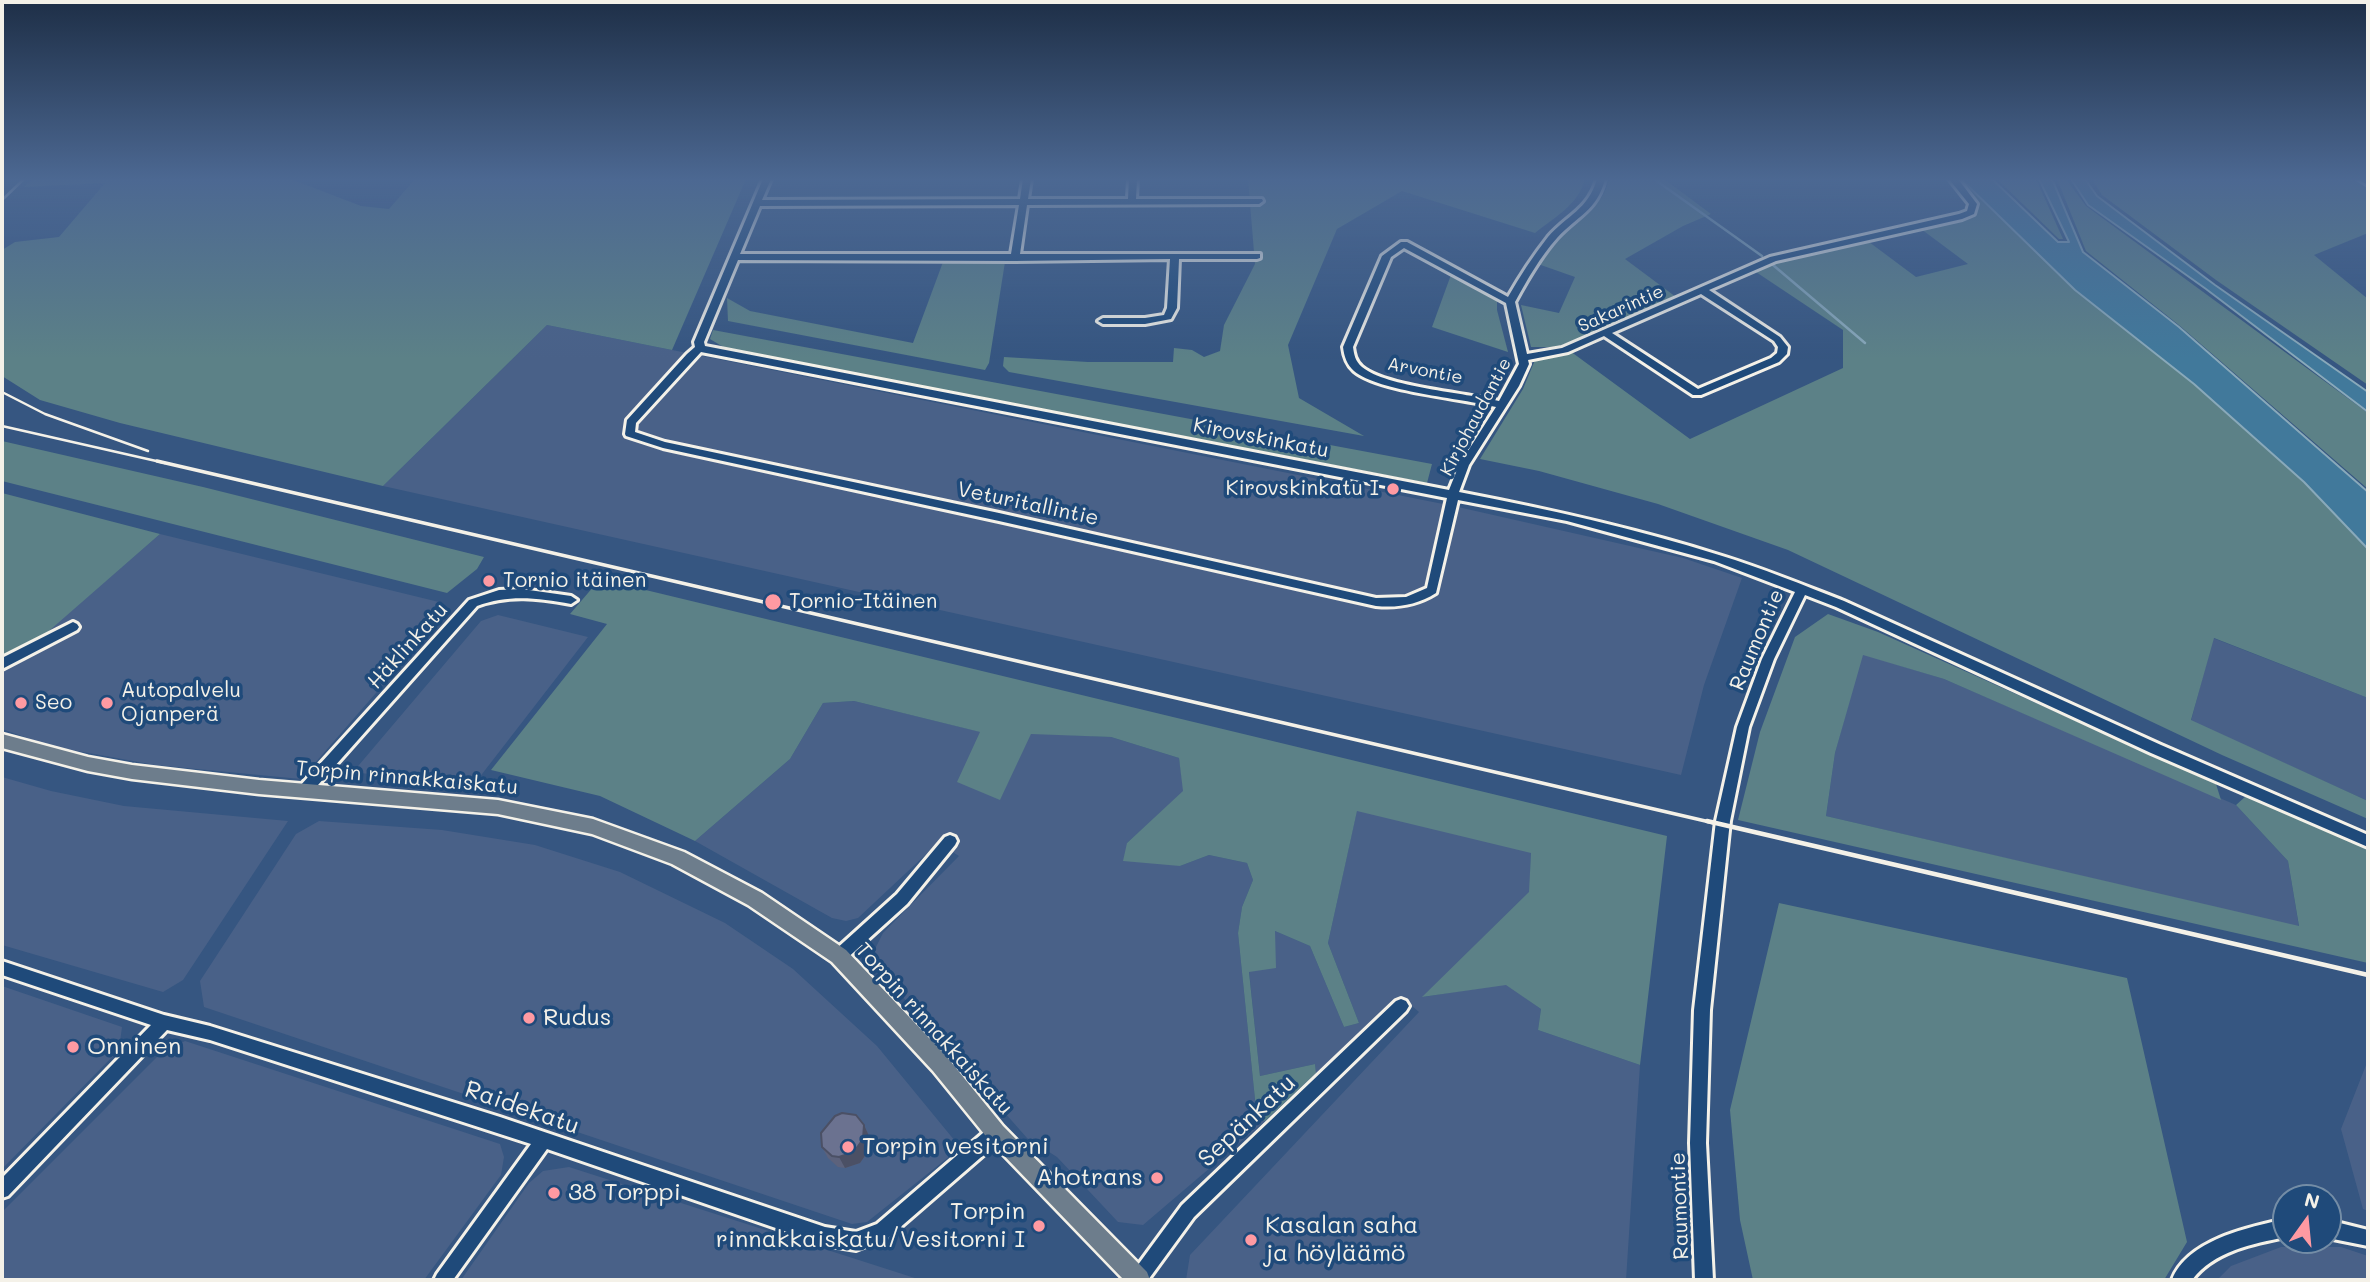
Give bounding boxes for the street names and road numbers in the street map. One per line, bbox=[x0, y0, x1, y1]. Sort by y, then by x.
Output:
street label: Sakarintie bbox=[1575, 281, 1667, 337]
street label: Arvontie bbox=[1386, 353, 1464, 389]
street label: Kirjohaudantie bbox=[1436, 354, 1516, 480]
street label: Kirovskinkatu bbox=[1191, 412, 1331, 464]
street label: Veturitallintie bbox=[955, 477, 1101, 531]
street label: Raumontie bbox=[1724, 586, 1790, 694]
street label: Häklinkatu bbox=[363, 598, 453, 694]
street label: Torpin rinnakkaiskatu bbox=[295, 756, 519, 800]
street label: Torpin rinnakkaiskatu bbox=[850, 938, 1018, 1120]
street label: Sepänkatu bbox=[1192, 1069, 1302, 1173]
street label: Raidekatu bbox=[461, 1075, 583, 1141]
street label: Raumontie bbox=[1666, 1152, 1694, 1260]

